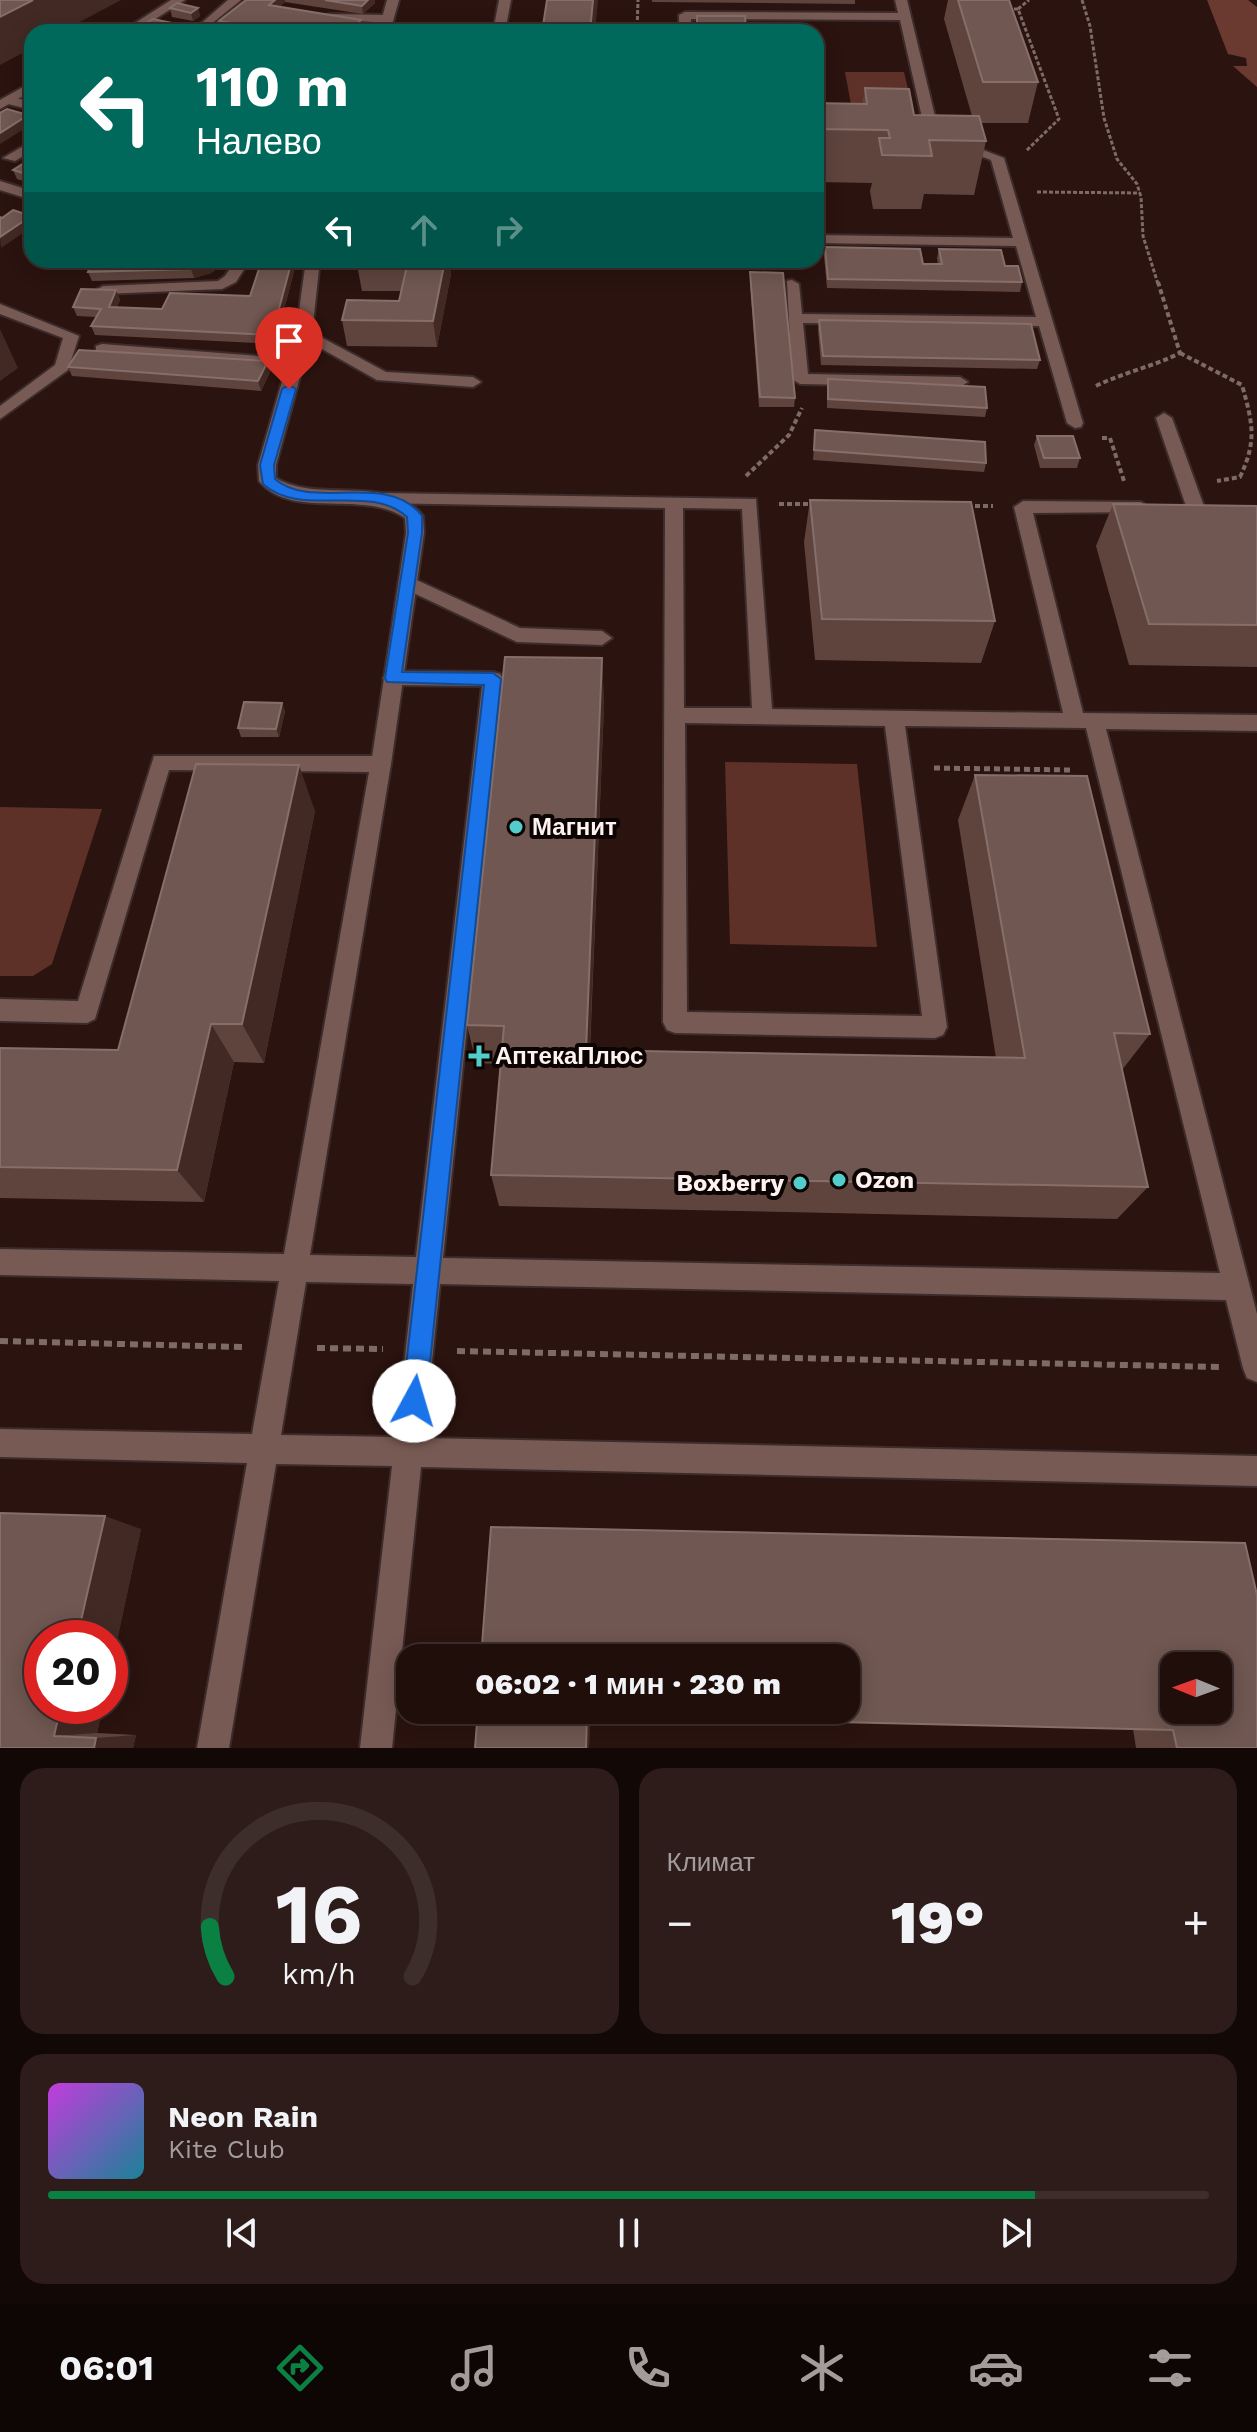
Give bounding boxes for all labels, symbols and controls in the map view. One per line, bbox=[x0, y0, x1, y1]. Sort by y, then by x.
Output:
text: 110 m bbox=[196, 54, 349, 120]
icon: left bbox=[64, 56, 168, 160]
text: Налево bbox=[196, 121, 322, 163]
icon: left bbox=[318, 208, 362, 252]
icon: ahead bbox=[402, 208, 446, 252]
icon: right bbox=[486, 208, 530, 252]
pin bbox=[255, 307, 323, 389]
icon: arrive bbox=[267, 319, 311, 363]
place label: Магнит bbox=[532, 813, 617, 841]
marker: Магнит bbox=[507, 818, 525, 836]
place label: АптекаПлюс bbox=[495, 1042, 643, 1070]
marker: АптекаПлюс bbox=[470, 1047, 488, 1065]
place label: Ozon bbox=[855, 1166, 914, 1194]
place label: Boxberry bbox=[677, 1169, 784, 1197]
marker: Ozon bbox=[830, 1171, 848, 1189]
marker: Boxberry bbox=[791, 1174, 809, 1192]
position arrow bbox=[372, 1359, 456, 1443]
speed limit sign: 20 bbox=[24, 1620, 128, 1724]
north arrow bbox=[1160, 1652, 1232, 1724]
map controls bbox=[1160, 1652, 1232, 1724]
text: 06:02 · 1 мин · 230 m bbox=[475, 1666, 781, 1701]
text: Климат bbox=[667, 1847, 755, 1877]
text: 16 bbox=[276, 1866, 363, 1963]
text: 19° bbox=[891, 1887, 985, 1958]
text: − bbox=[667, 1897, 693, 1949]
text: + bbox=[1182, 1897, 1209, 1949]
text: km/h bbox=[282, 1957, 356, 1991]
text: Neon Rain bbox=[168, 2099, 318, 2134]
text: Kite Club bbox=[168, 2134, 285, 2164]
icon: previous bbox=[220, 2211, 264, 2255]
icon: pause bbox=[607, 2211, 651, 2255]
icon: next bbox=[994, 2211, 1038, 2255]
icon: directions bbox=[272, 2340, 328, 2396]
icon: music bbox=[446, 2340, 502, 2396]
icon: phone bbox=[620, 2340, 676, 2396]
icon: climate bbox=[794, 2340, 850, 2396]
icon: car bbox=[968, 2340, 1024, 2396]
icon: filters bbox=[1142, 2340, 1198, 2396]
text: 06:01 bbox=[59, 2347, 154, 2389]

